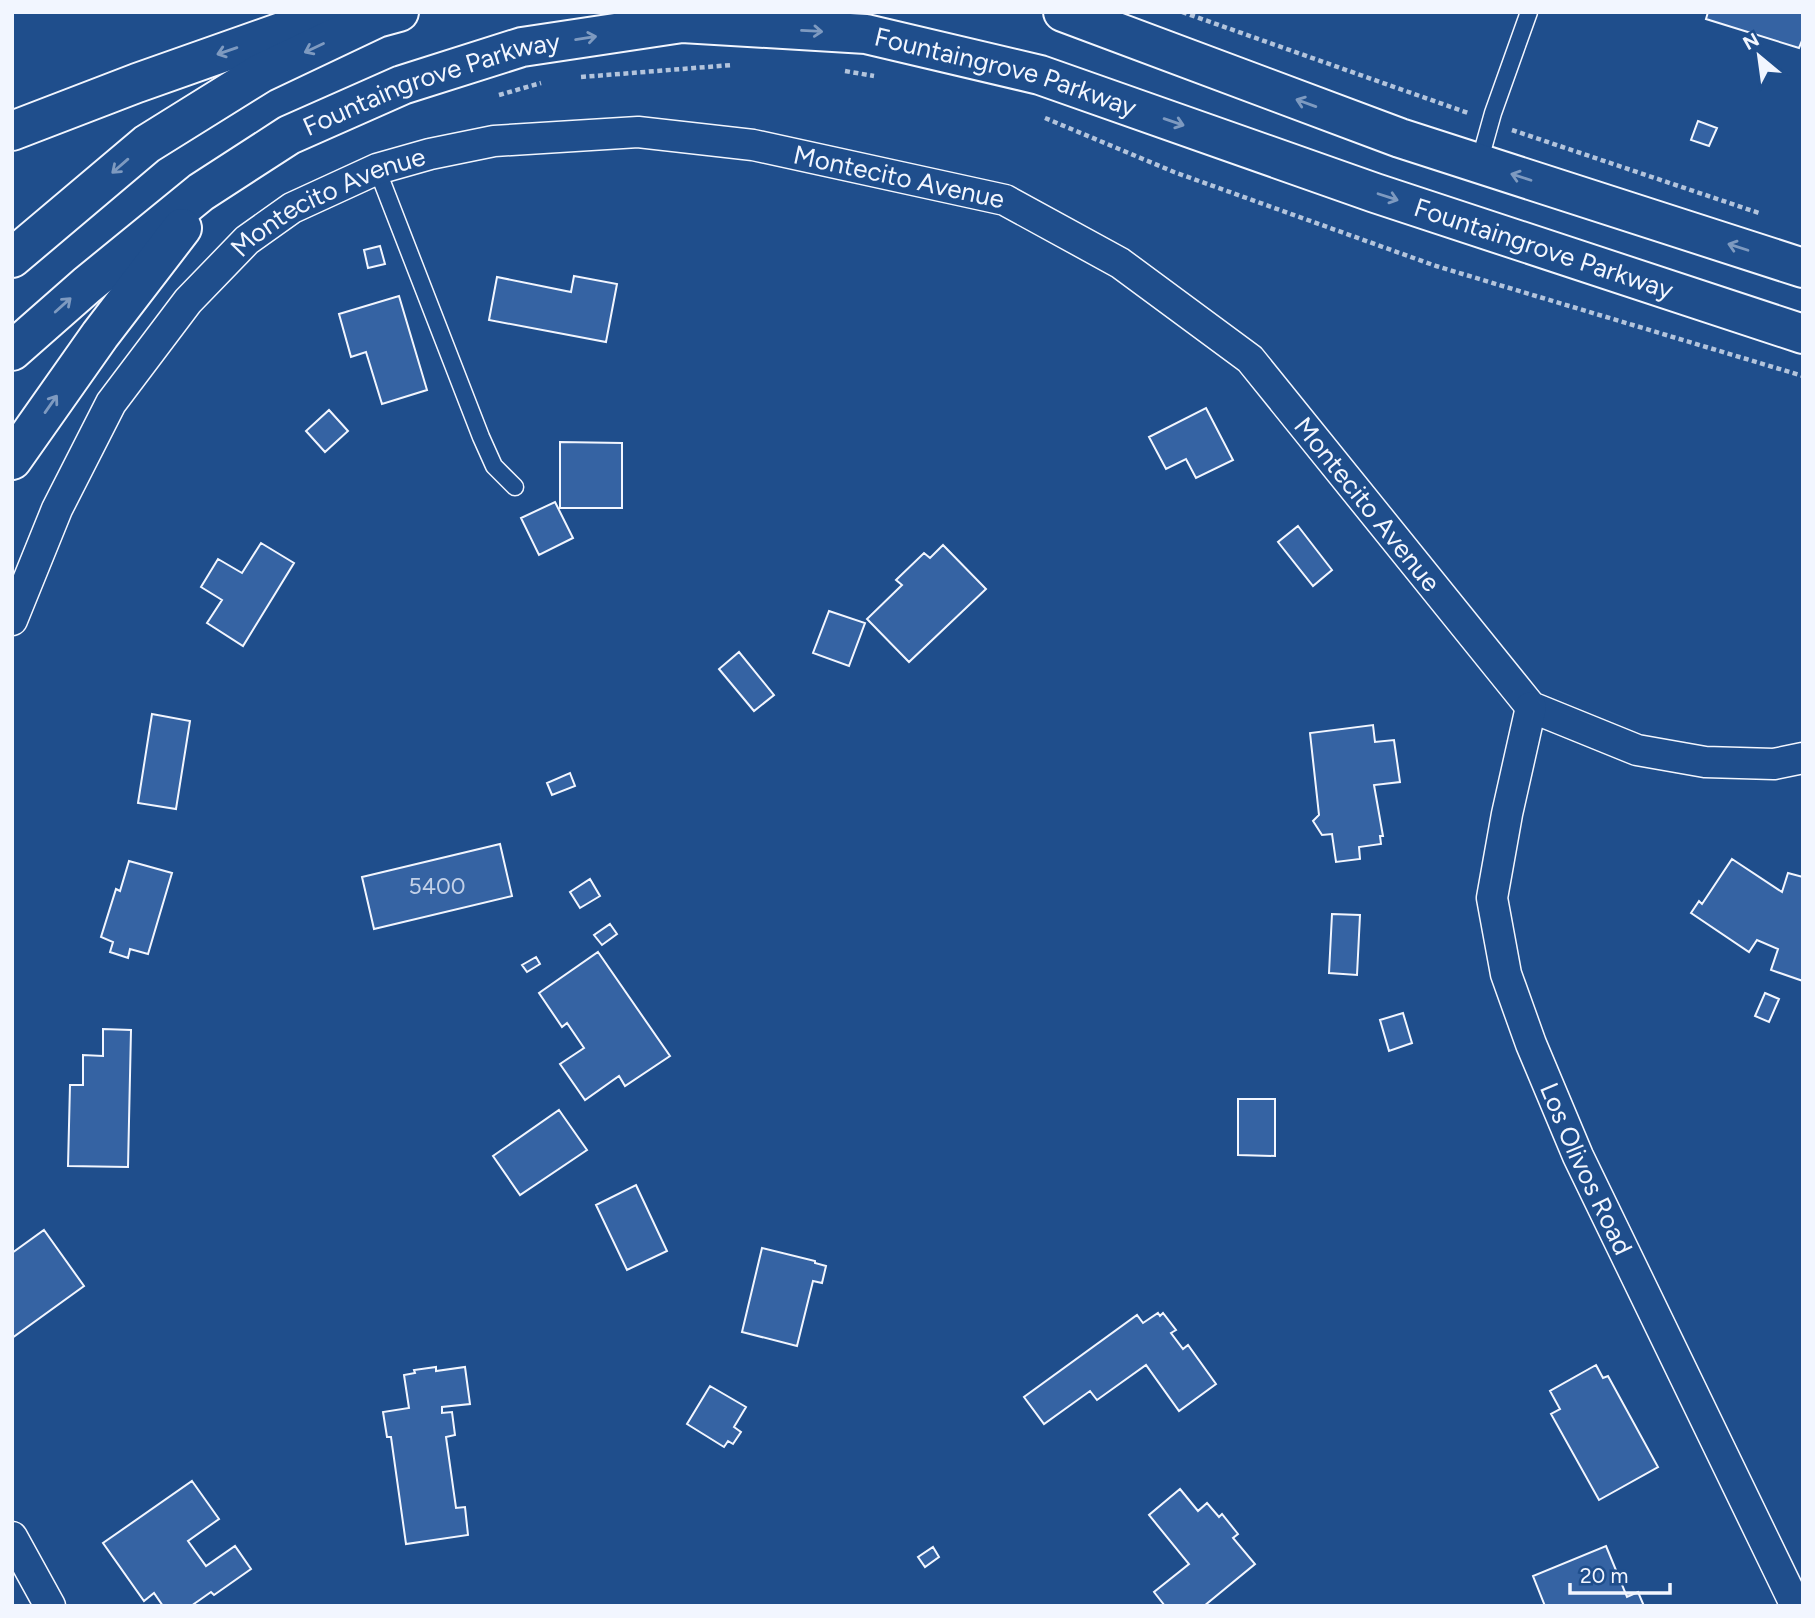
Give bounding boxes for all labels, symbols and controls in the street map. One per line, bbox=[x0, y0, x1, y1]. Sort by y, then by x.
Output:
street label: Fountaingrove Parkway bbox=[871, 21, 1141, 124]
north arrow bbox=[1724, 21, 1794, 91]
one-way arrow bbox=[800, 24, 823, 37]
street label: Fountaingrove Parkway bbox=[298, 25, 562, 143]
text: N bbox=[1739, 28, 1763, 55]
one-way arrow bbox=[574, 31, 597, 44]
one-way arrow bbox=[304, 42, 325, 55]
one-way arrow bbox=[217, 46, 239, 58]
one-way arrow bbox=[1296, 96, 1318, 108]
one-way arrow bbox=[1162, 117, 1184, 129]
street label: Montecito Avenue bbox=[791, 138, 1007, 215]
street label: Montecito Avenue bbox=[224, 140, 429, 263]
one-way arrow bbox=[112, 158, 130, 174]
one-way arrow bbox=[1511, 170, 1533, 182]
street label: Fountaingrove Parkway bbox=[1410, 191, 1678, 306]
one-way arrow bbox=[1377, 192, 1399, 204]
one-way arrow bbox=[1727, 240, 1749, 252]
one-way arrow bbox=[54, 297, 71, 314]
one-way arrow bbox=[44, 395, 58, 414]
street label: Montecito Avenue bbox=[1287, 411, 1447, 598]
house number: 5400 bbox=[409, 872, 466, 900]
street label: Los Olivos Road bbox=[1533, 1078, 1639, 1260]
scale bar bbox=[1570, 1552, 1670, 1596]
text: 20 m bbox=[1580, 1563, 1628, 1588]

